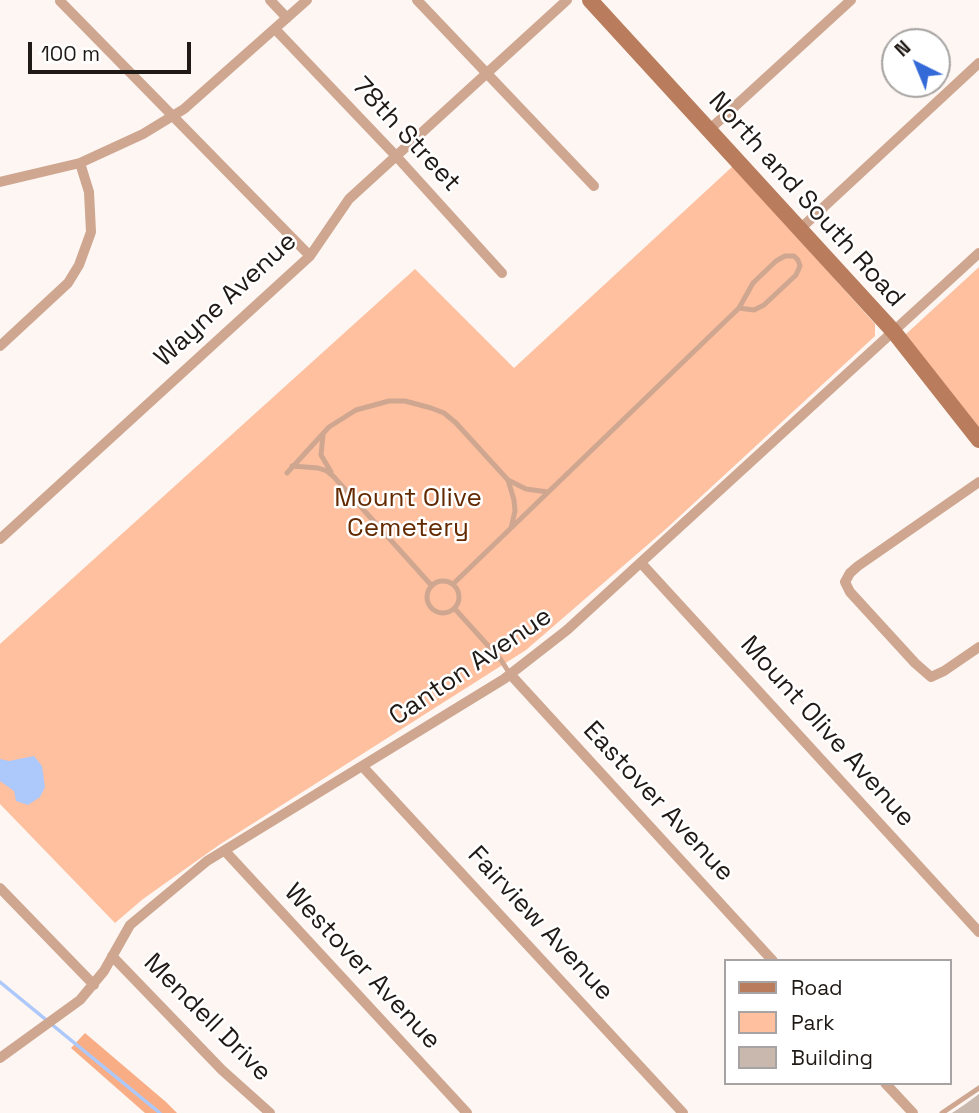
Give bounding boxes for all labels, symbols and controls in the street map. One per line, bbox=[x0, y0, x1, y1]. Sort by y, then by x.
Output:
scale bar bbox=[32, 28, 194, 72]
north arrow bbox=[881, 28, 951, 98]
text: N bbox=[890, 35, 916, 62]
text: 100 m bbox=[41, 40, 100, 67]
street label: 78th Street bbox=[345, 71, 467, 199]
street label: North and South Road bbox=[701, 86, 911, 314]
street label: Wayne Avenue bbox=[148, 226, 304, 374]
park label: Mount Olive Cemetery bbox=[334, 483, 482, 544]
street label: Canton Avenue bbox=[384, 601, 558, 733]
street label: Mount Olive Avenue bbox=[733, 630, 921, 834]
street label: Eastover Avenue bbox=[576, 716, 740, 888]
street label: Fairview Avenue bbox=[460, 840, 620, 1008]
street label: Westover Avenue bbox=[277, 878, 447, 1056]
street label: Mendell Drive bbox=[137, 948, 277, 1088]
legend bbox=[724, 959, 951, 1085]
text: Road bbox=[791, 974, 843, 1001]
text: Park bbox=[791, 1009, 835, 1036]
text: Building bbox=[791, 1044, 873, 1071]

